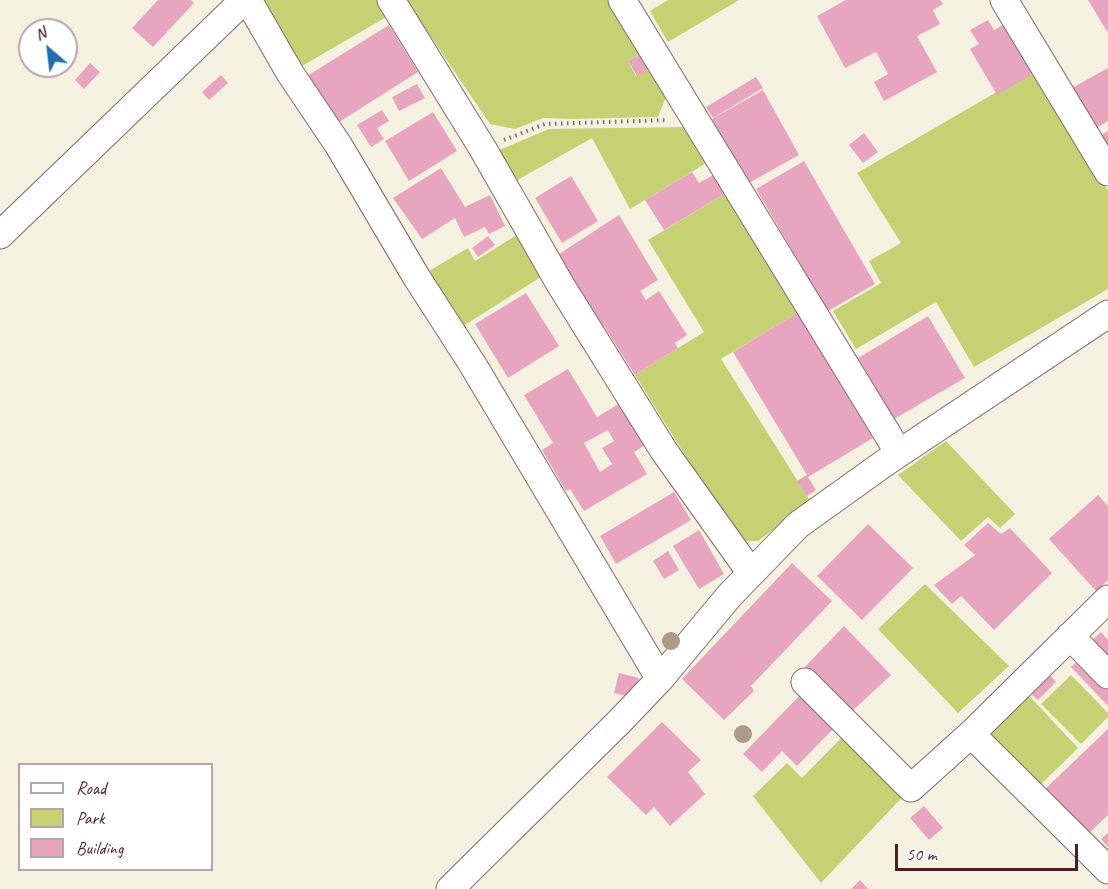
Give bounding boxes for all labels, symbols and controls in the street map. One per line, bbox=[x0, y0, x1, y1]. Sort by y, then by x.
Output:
north arrow bbox=[18, 18, 78, 78]
text: N bbox=[31, 23, 50, 45]
legend bbox=[18, 763, 213, 871]
text: Road bbox=[76, 777, 106, 799]
text: Park bbox=[76, 807, 105, 829]
scale bar bbox=[898, 832, 1081, 870]
text: Building bbox=[76, 837, 123, 859]
text: 50 m bbox=[906, 843, 937, 865]

